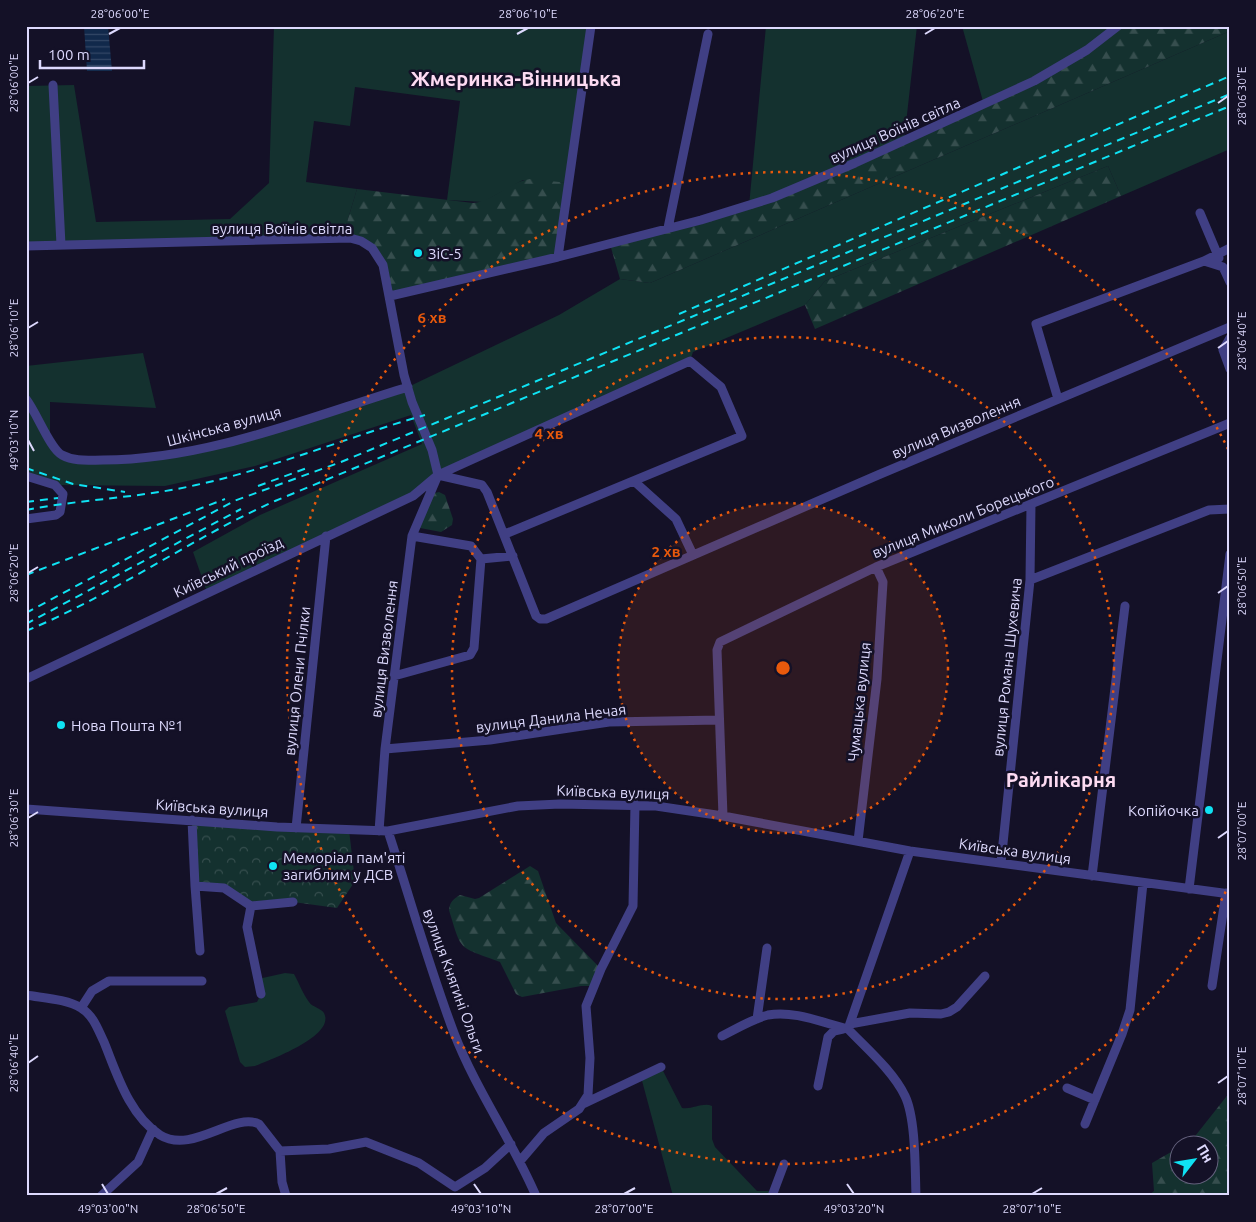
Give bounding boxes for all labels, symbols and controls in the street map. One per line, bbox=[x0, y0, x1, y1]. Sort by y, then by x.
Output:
text: 28°06'00"E bbox=[91, 7, 150, 20]
text: 28°06'10"E bbox=[499, 7, 558, 20]
text: 28°06'20"E bbox=[906, 7, 965, 20]
scale bar bbox=[40, 38, 144, 70]
text: 100 m bbox=[48, 46, 90, 63]
text: 28°06'00"E bbox=[7, 53, 20, 112]
text: 28°06'30"E bbox=[1235, 66, 1248, 125]
district label: Жмеринка-Вінницька bbox=[411, 67, 621, 90]
street label: вулиця Воїнів світла bbox=[827, 94, 963, 166]
street label: вулиця Воїнів світла bbox=[212, 220, 352, 237]
place label: ЗіС-5 bbox=[428, 245, 462, 262]
marker: ЗіС-5 bbox=[412, 247, 424, 259]
text: 28°06'10"E bbox=[7, 298, 20, 357]
text: 6 хв bbox=[418, 309, 447, 326]
text: 28°06'40"E bbox=[1235, 311, 1248, 370]
street label: вулиця Визволення bbox=[889, 392, 1023, 462]
street label: Шкінська вулиця bbox=[165, 403, 283, 449]
text: 49°03'10"N bbox=[7, 410, 20, 470]
text: 4 хв bbox=[535, 425, 564, 442]
street label: вулиця Миколи Борецького bbox=[869, 473, 1057, 561]
street label: Київський проїзд bbox=[171, 533, 286, 601]
text: 28°06'20"E bbox=[7, 543, 20, 602]
text: 2 хв bbox=[652, 543, 681, 560]
text: 28°06'50"E bbox=[1235, 556, 1248, 615]
street label: вулиця Романа Шухевича bbox=[989, 577, 1025, 757]
street label: вулиця Визволення bbox=[367, 579, 401, 719]
street label: вулиця Олени Пчілки bbox=[281, 606, 313, 756]
street label: Чумацька вулиця bbox=[844, 641, 874, 763]
centre of rings bbox=[774, 659, 792, 677]
street label: вулиця Данила Нечая bbox=[475, 700, 627, 736]
place label: Нова Пошта №1 bbox=[71, 717, 184, 734]
marker: Нова Пошта №1 bbox=[55, 719, 67, 731]
district label: Райлікарня bbox=[1006, 768, 1116, 791]
street label: Київська вулиця bbox=[556, 782, 670, 802]
text: 28°06'30"E bbox=[7, 788, 20, 847]
street label: Київська вулиця bbox=[155, 796, 269, 820]
text: 28°07'00"E bbox=[1235, 801, 1248, 860]
place label: Копійочка bbox=[1128, 802, 1199, 819]
marker: Копійочка bbox=[1203, 804, 1215, 816]
street label: Київська вулиця bbox=[958, 835, 1072, 867]
place label: Меморіал пам'яті загиблим у ДСВ bbox=[283, 849, 406, 883]
marker: Меморіал пам'яті загиблим у ДСВ bbox=[267, 860, 279, 872]
street label: вулиця Княгині Ольги bbox=[420, 906, 488, 1056]
text: 28°06'40"E bbox=[7, 1033, 20, 1092]
text: 28°07'10"E bbox=[1235, 1046, 1248, 1105]
north arrow bbox=[1168, 1134, 1218, 1184]
text: Пн bbox=[1194, 1141, 1217, 1165]
text: 49°03'00"N bbox=[78, 1202, 138, 1215]
text: 28°06'50"E bbox=[187, 1202, 246, 1215]
text: 49°03'10"N bbox=[451, 1202, 511, 1215]
text: 28°07'00"E bbox=[595, 1202, 654, 1215]
text: 49°03'20"N bbox=[824, 1202, 884, 1215]
text: 28°07'10"E bbox=[1003, 1202, 1062, 1215]

